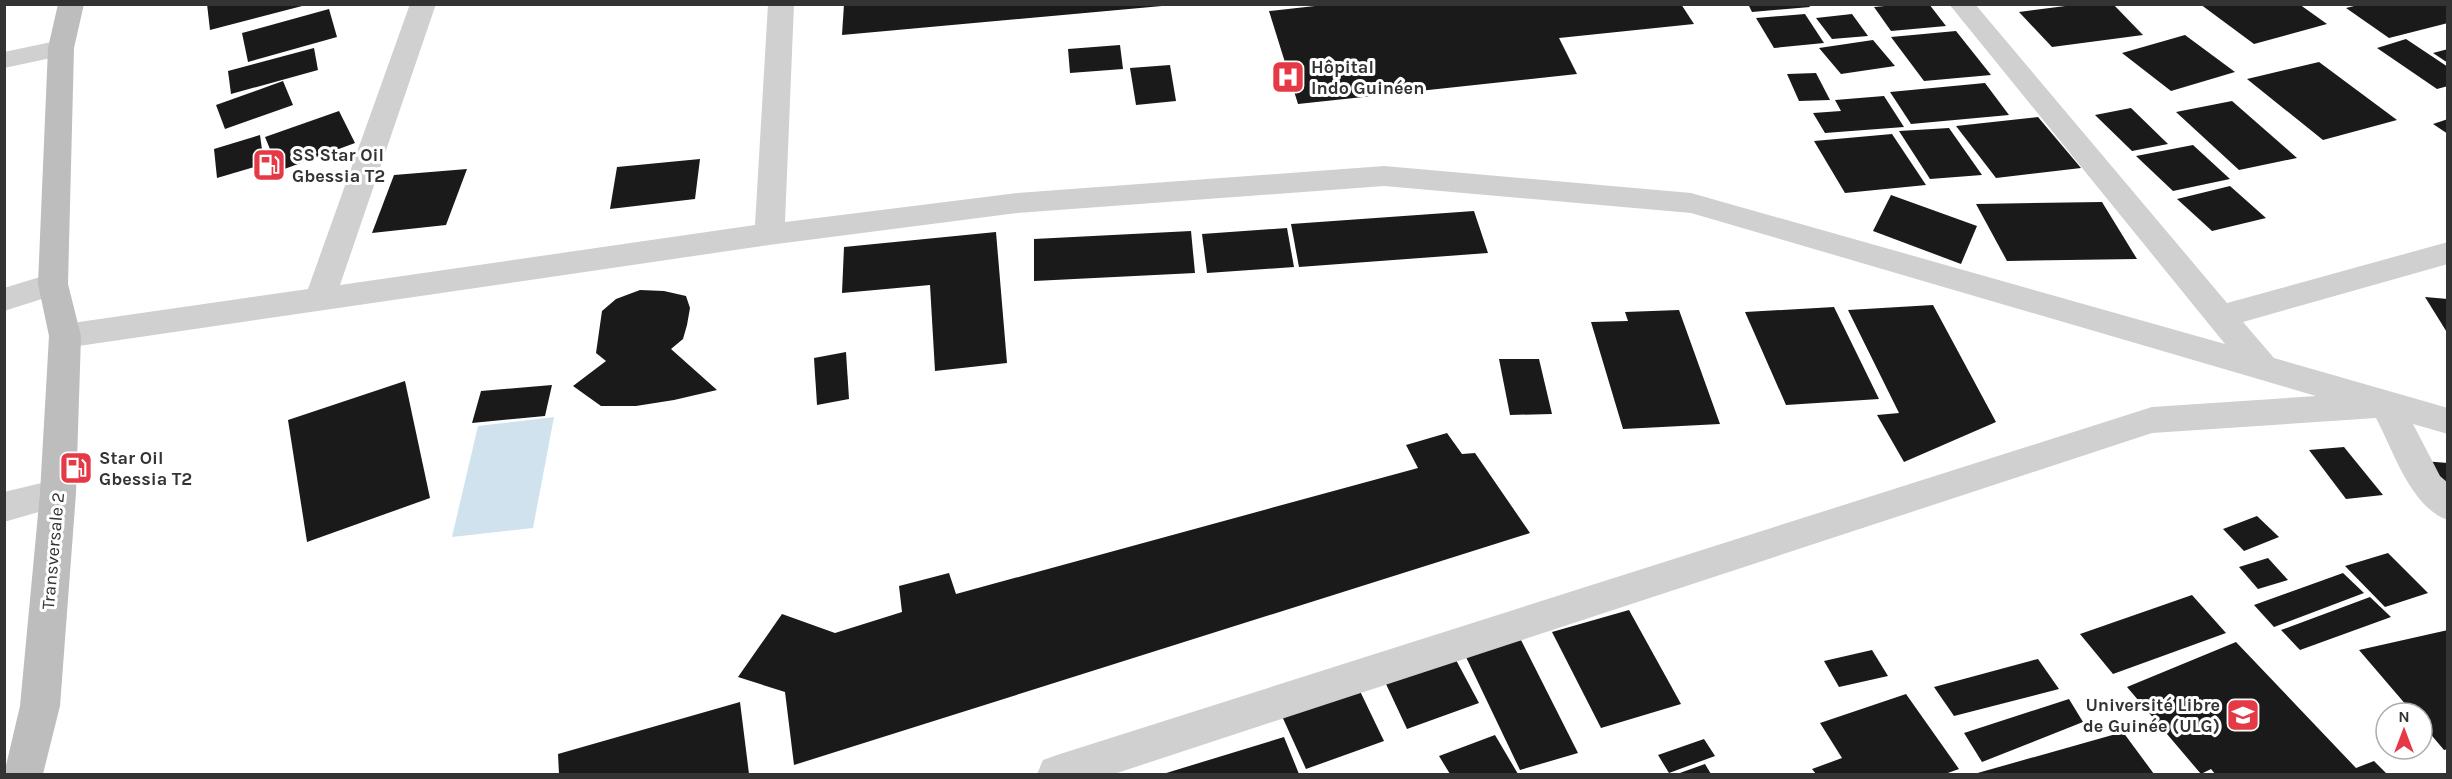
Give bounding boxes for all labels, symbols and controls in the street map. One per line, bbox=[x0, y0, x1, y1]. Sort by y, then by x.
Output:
place label: Hôpital Indo Guinéen bbox=[1311, 56, 1424, 99]
hospital icon: Hôpital Indo Guinéen bbox=[1270, 59, 1306, 95]
place label: SS Star Oil Gbessia T2 bbox=[292, 144, 385, 187]
fuel station icon: SS Star Oil Gbessia T2 bbox=[251, 147, 287, 183]
place label: Star Oil Gbessia T2 bbox=[99, 447, 192, 490]
fuel station icon: Star Oil Gbessia T2 bbox=[58, 450, 94, 486]
street label: Transversale 2 bbox=[37, 491, 69, 611]
place label: Université Libre de Guinée (ULG) bbox=[2083, 694, 2220, 737]
school or university icon: Université Libre de Guinée (ULG) bbox=[2225, 697, 2261, 733]
north arrow bbox=[2374, 701, 2434, 761]
text: N bbox=[2398, 707, 2410, 726]

